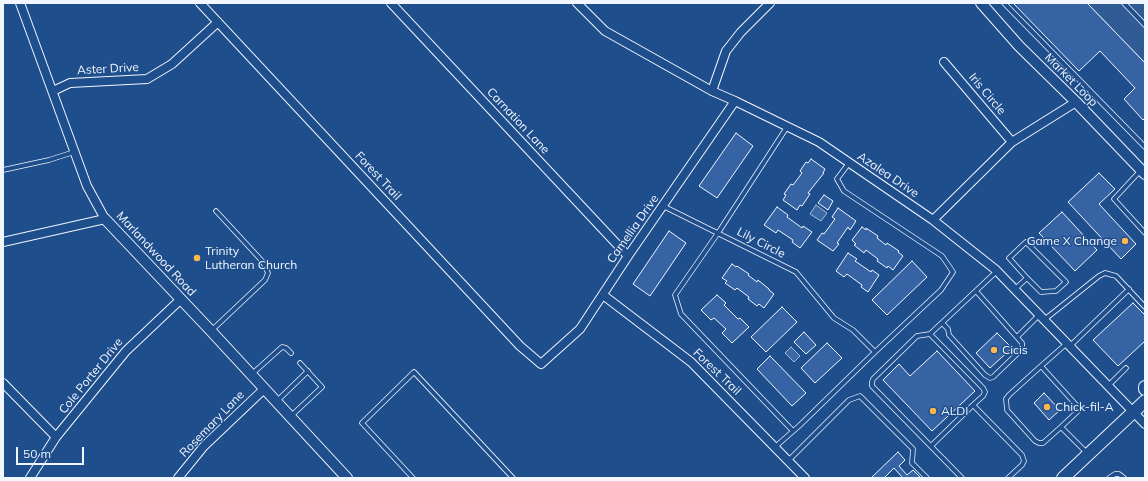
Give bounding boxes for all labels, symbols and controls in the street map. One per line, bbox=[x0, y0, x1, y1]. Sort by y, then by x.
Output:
street label: Market Loop bbox=[1041, 50, 1101, 110]
street label: Aster Drive bbox=[77, 60, 139, 78]
street label: Iris Circle bbox=[965, 70, 1009, 118]
street label: Carnation Lane bbox=[484, 85, 552, 157]
street label: Forest Trail bbox=[352, 149, 404, 203]
street label: Azalea Drive bbox=[855, 149, 921, 201]
street label: Camellia Drive bbox=[604, 192, 662, 266]
street label: Marlandwood Road bbox=[113, 209, 199, 299]
street label: Lily Circle bbox=[734, 225, 788, 261]
place label: Game X Change bbox=[1027, 234, 1117, 248]
marker: Game X Change bbox=[1120, 236, 1130, 246]
place label: Trinity Lutheran Church bbox=[205, 244, 297, 272]
marker: Trinity Lutheran Church bbox=[192, 253, 202, 263]
street label: Cole Porter Drive bbox=[56, 335, 126, 417]
place label: Cicis bbox=[1002, 343, 1028, 357]
marker: Cicis bbox=[989, 345, 999, 355]
street label: Forest Trail bbox=[690, 346, 744, 398]
street label: Rosemary Lane bbox=[177, 388, 247, 460]
place label: Chick-fil-A bbox=[1055, 400, 1113, 414]
marker: Chick-fil-A bbox=[1042, 402, 1052, 412]
place label: ALDI bbox=[941, 404, 968, 418]
marker: ALDI bbox=[928, 406, 938, 416]
scale bar bbox=[18, 439, 86, 465]
text: 50 m bbox=[23, 446, 51, 461]

